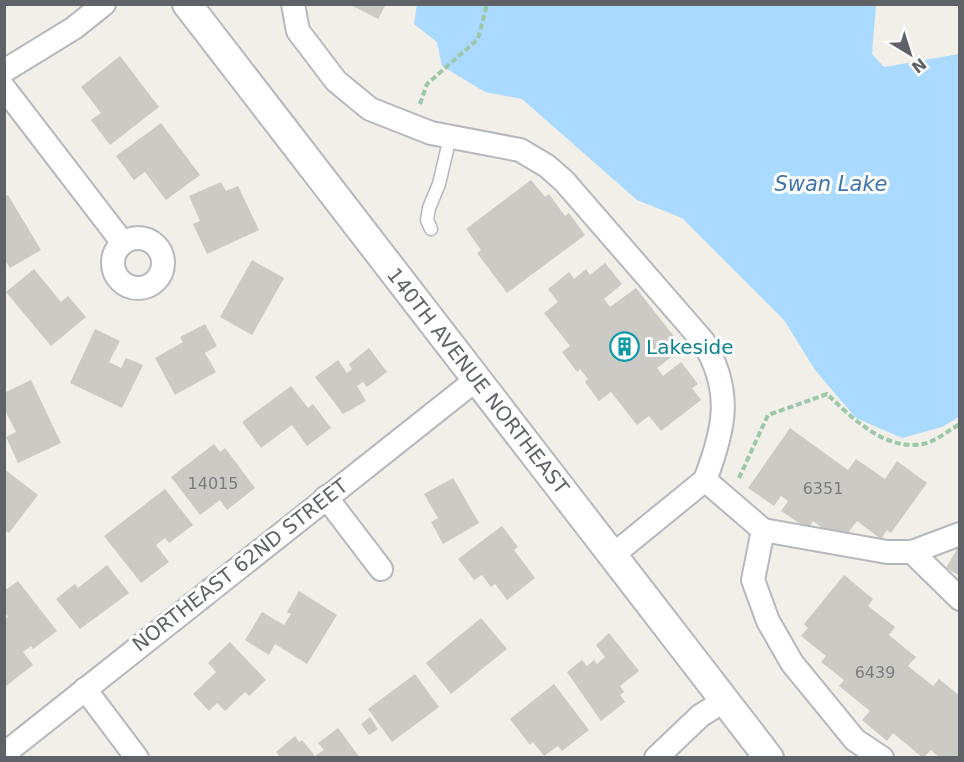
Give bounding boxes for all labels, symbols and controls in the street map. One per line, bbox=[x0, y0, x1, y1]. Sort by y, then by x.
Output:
north arrow bbox=[880, 24, 940, 84]
text: N bbox=[908, 54, 930, 77]
water label: Swan Lake bbox=[774, 172, 888, 196]
street label: 140TH AVENUE NORTHEAST bbox=[382, 263, 574, 500]
building icon: Lakeside bbox=[609, 331, 641, 363]
place label: Lakeside bbox=[646, 335, 734, 359]
street label: NORTHEAST 62ND STREET bbox=[128, 473, 353, 656]
house number: 14015 bbox=[188, 474, 238, 493]
house number: 6351 bbox=[803, 479, 843, 498]
house number: 6439 bbox=[855, 663, 895, 682]

